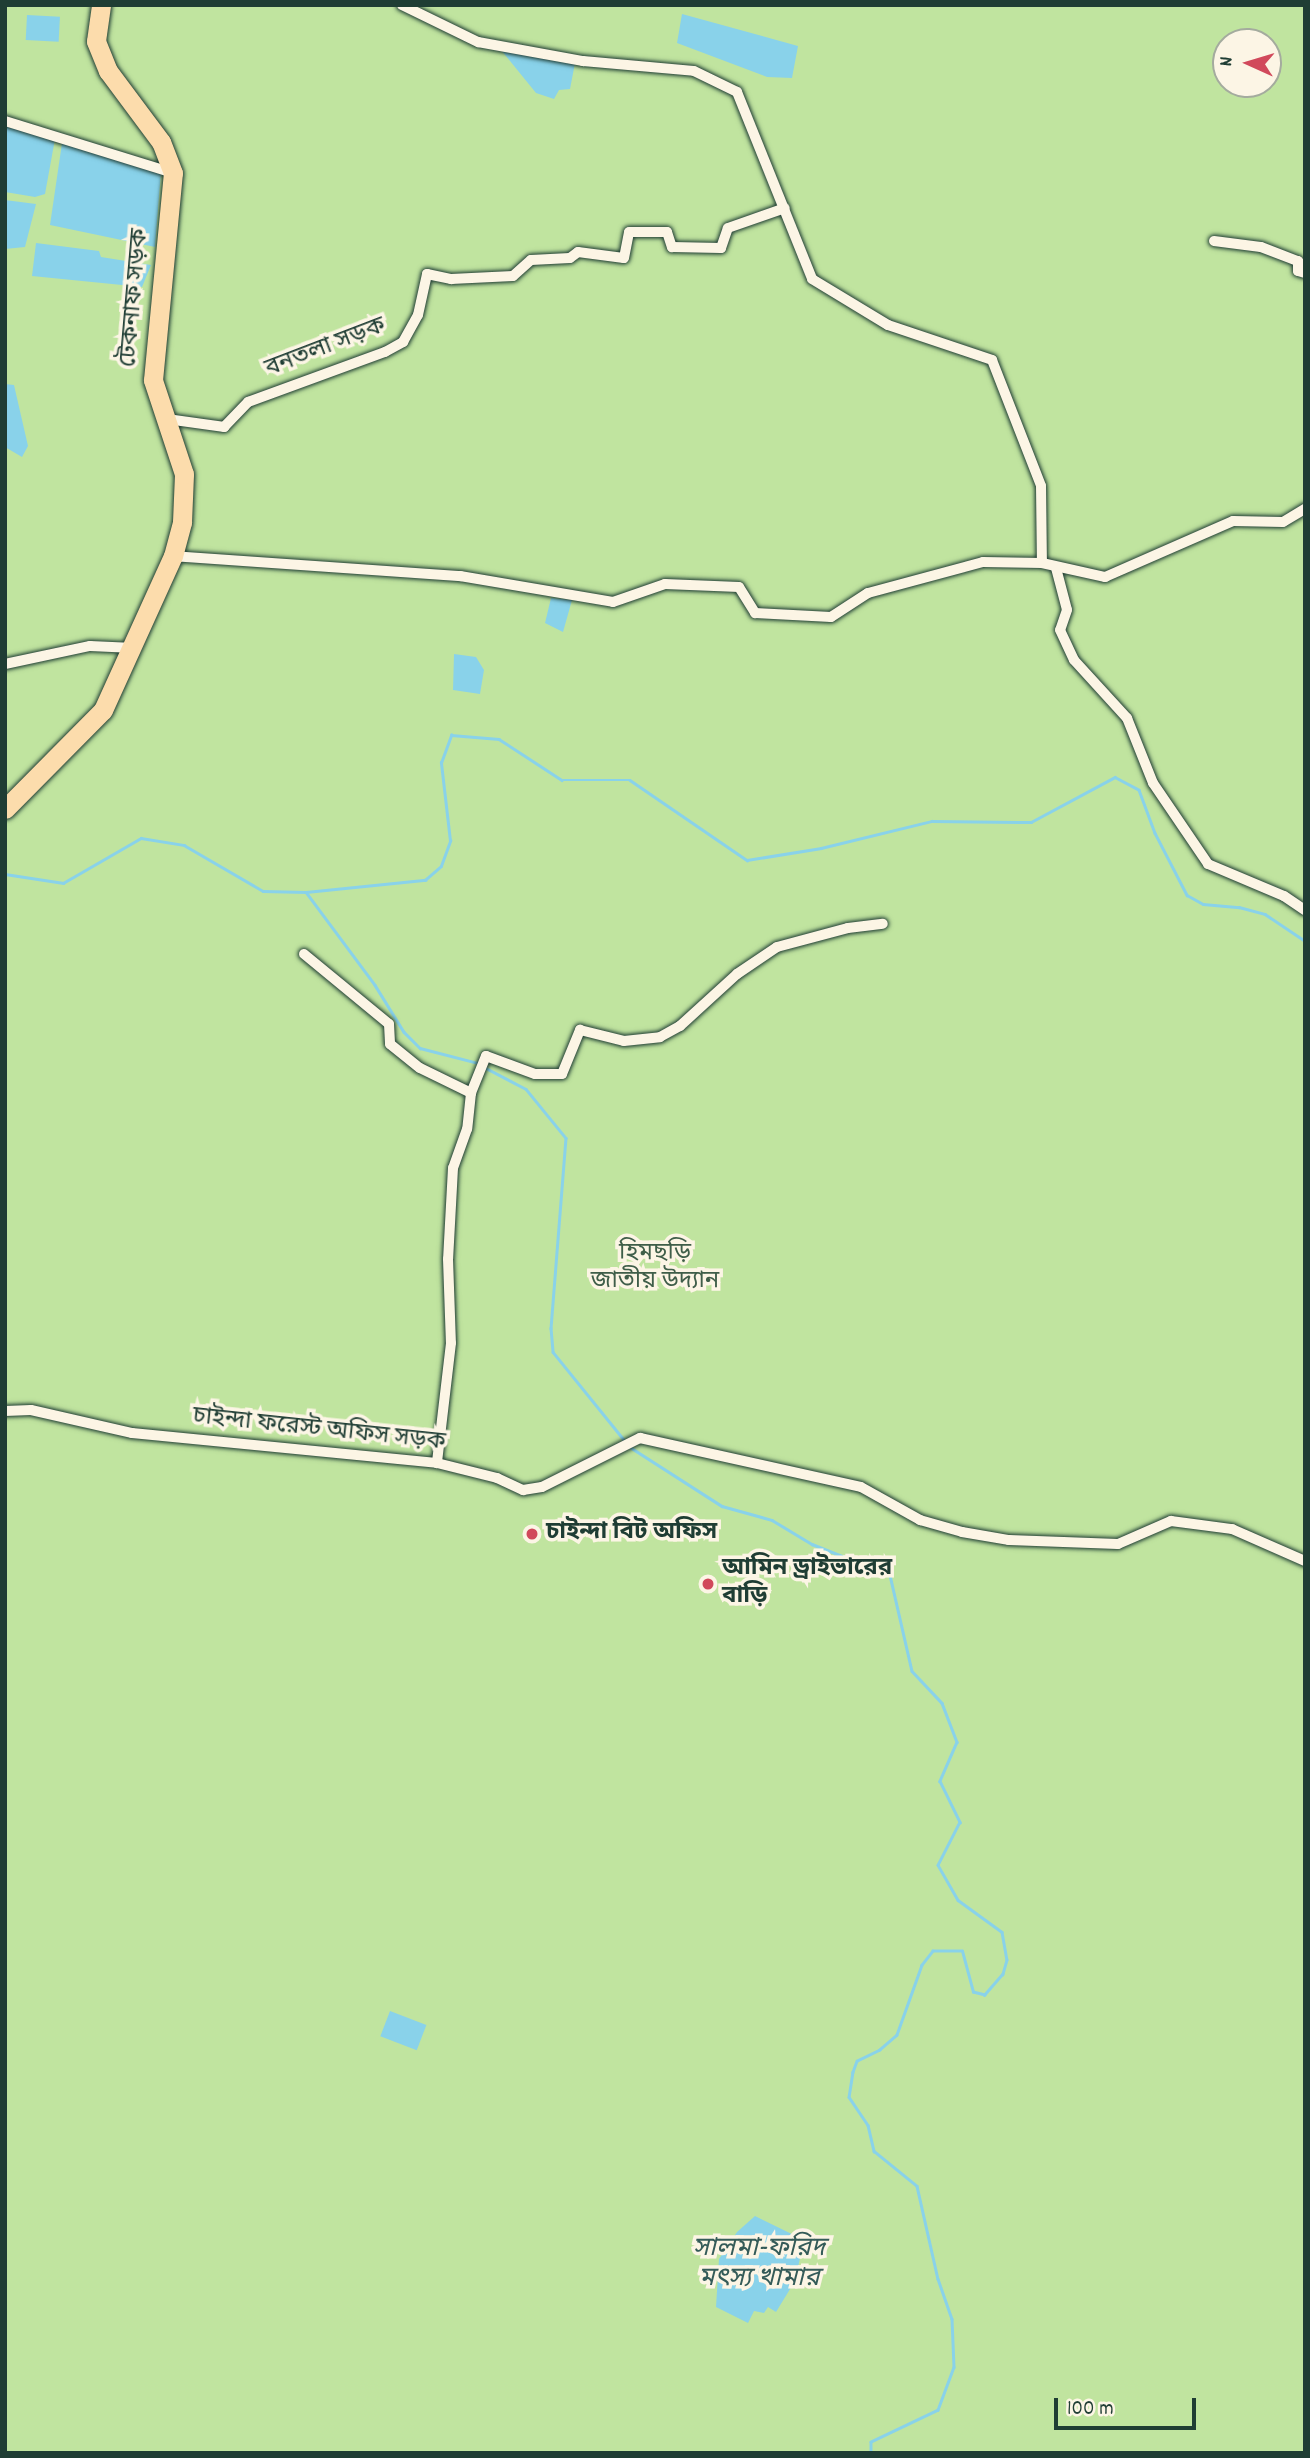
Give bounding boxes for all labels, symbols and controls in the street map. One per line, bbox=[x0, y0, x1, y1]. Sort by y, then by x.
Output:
north arrow bbox=[1212, 28, 1282, 98]
text: N bbox=[1214, 56, 1241, 67]
street label: টেকনাফ সড়ক bbox=[116, 228, 156, 368]
street label: বনতলা সড়ক bbox=[262, 313, 390, 385]
park label: হিমছড়ি জাতীয় উদ্যান bbox=[591, 1241, 719, 1297]
street label: চাইন্দা ফরেস্ট অফিস সড়ক bbox=[191, 1403, 447, 1459]
place label: চাইন্দা বিট অফিস bbox=[546, 1520, 717, 1548]
marker: চাইন্দা বিট অফিস bbox=[524, 1526, 540, 1542]
place label: আমিন ড্রাইভারের বাড়ি bbox=[722, 1556, 892, 1612]
marker: আমিন ড্রাইভারের বাড়ি bbox=[700, 1576, 716, 1592]
water label: সালমা-ফরিদ মৎস্য খামার bbox=[693, 2234, 825, 2296]
scale bar bbox=[1058, 2384, 1200, 2428]
text: 100 m bbox=[1067, 2395, 1114, 2425]

